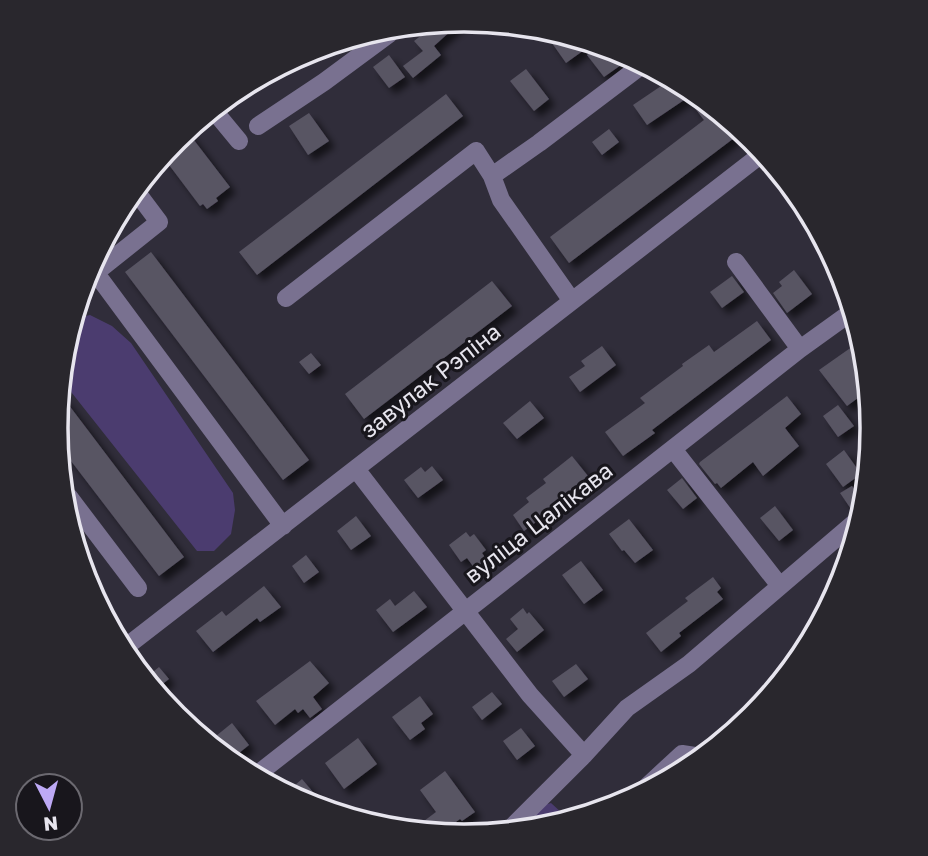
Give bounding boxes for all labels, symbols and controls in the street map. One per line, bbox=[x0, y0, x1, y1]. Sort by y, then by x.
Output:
street label: завулак Рэпіна bbox=[354, 317, 506, 443]
street label: вуліца Цалікава bbox=[458, 456, 618, 588]
north arrow bbox=[14, 772, 84, 842]
text: N bbox=[42, 812, 59, 837]

